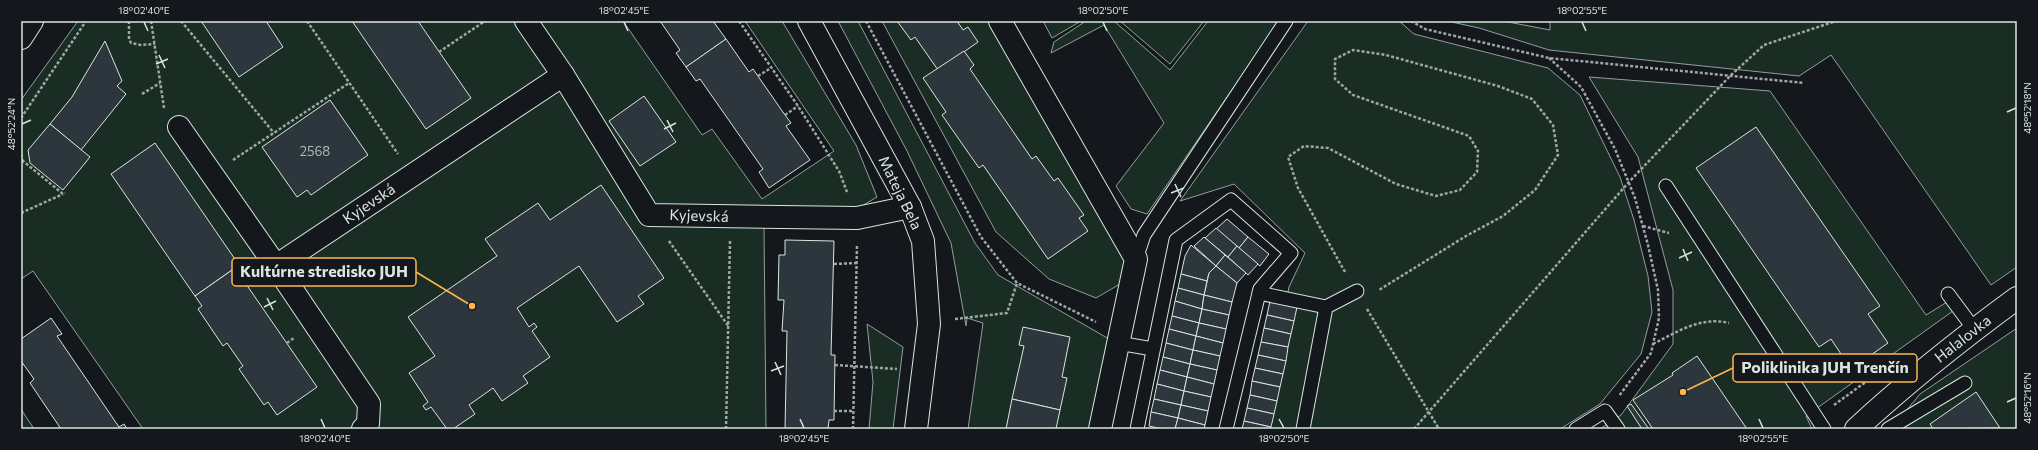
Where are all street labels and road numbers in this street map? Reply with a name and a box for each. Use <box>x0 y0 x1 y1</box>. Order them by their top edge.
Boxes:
street label: Mateja Bela <box>875 153 926 232</box>
street label: Kyjevská <box>339 179 398 227</box>
street label: Kyjevská <box>669 205 729 225</box>
street label: Halalovka <box>1930 311 1994 366</box>

